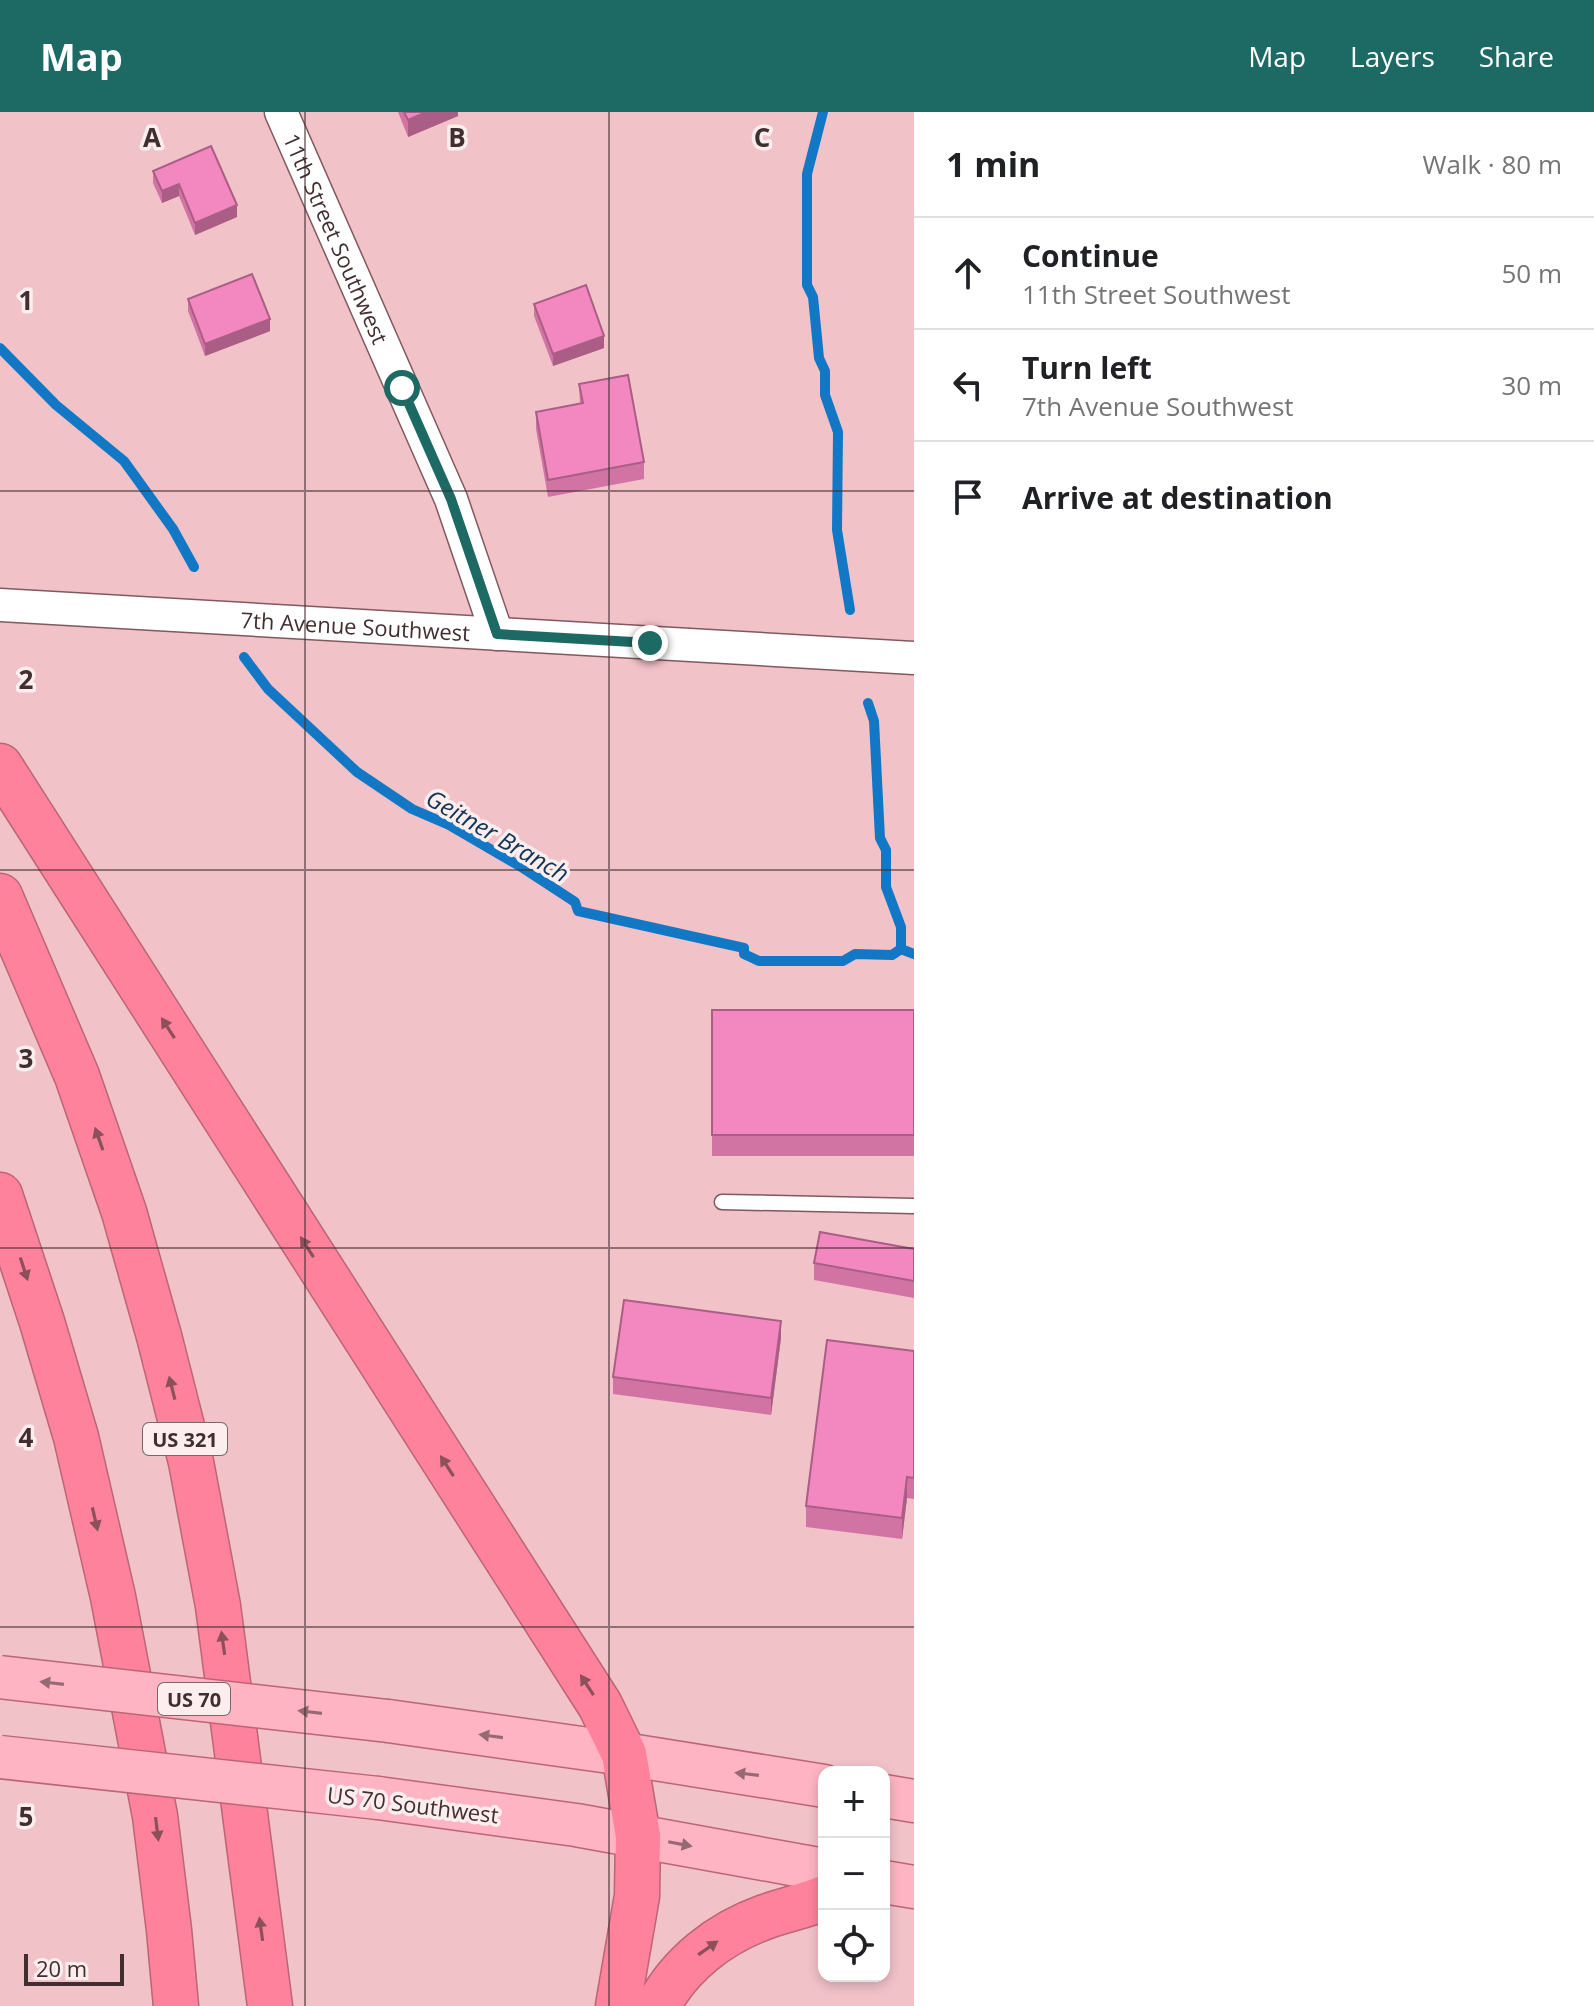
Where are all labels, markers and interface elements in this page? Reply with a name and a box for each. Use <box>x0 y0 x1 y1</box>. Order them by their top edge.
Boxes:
text: Map <box>40 30 123 82</box>
text: Map <box>1248 37 1306 75</box>
text: Layers <box>1350 37 1435 75</box>
text: Share <box>1479 37 1554 75</box>
text: A <box>143 119 161 155</box>
text: B <box>448 119 466 155</box>
text: C <box>754 119 770 155</box>
street label: 11th Street Southwest <box>277 128 396 349</box>
text: 1 min <box>946 141 1040 187</box>
text: Walk · 80 m <box>1422 146 1562 182</box>
text: Continue <box>1022 235 1159 276</box>
icon: ahead <box>946 251 990 295</box>
text: 50 m <box>1501 255 1562 291</box>
text: 11th Street Southwest <box>1022 276 1291 312</box>
text: 1 <box>19 282 33 318</box>
text: Turn left <box>1022 347 1152 388</box>
icon: left <box>946 363 990 407</box>
text: 30 m <box>1501 367 1562 403</box>
route start <box>384 370 420 406</box>
text: 7th Avenue Southwest <box>1022 388 1294 424</box>
icon: arrive <box>946 475 990 519</box>
text: Arrive at destination <box>1022 477 1333 518</box>
street label: 7th Avenue Southwest <box>240 604 471 647</box>
route end <box>632 625 668 661</box>
text: 2 <box>19 661 34 697</box>
water label: Geitner Branch <box>421 781 575 889</box>
one-way arrow <box>161 1017 175 1039</box>
text: 3 <box>19 1040 33 1076</box>
one-way arrow <box>92 1127 104 1151</box>
one-way arrow <box>301 1236 315 1258</box>
one-way arrow <box>19 1257 31 1281</box>
one-way arrow <box>166 1376 178 1401</box>
text: 4 <box>19 1419 34 1455</box>
road number: US 321 <box>143 1423 227 1455</box>
one-way arrow <box>440 1456 455 1477</box>
one-way arrow <box>89 1506 102 1531</box>
one-way arrow <box>216 1630 229 1655</box>
one-way arrow <box>580 1675 595 1696</box>
one-way arrow <box>39 1676 64 1689</box>
road number: US 70 <box>158 1683 230 1715</box>
one-way arrow <box>298 1706 323 1719</box>
one-way arrow <box>478 1729 503 1742</box>
map controls <box>818 1766 890 1982</box>
button: + <box>818 1766 890 1838</box>
one-way arrow <box>734 1767 759 1780</box>
street label: US 70 Southwest <box>326 1779 501 1829</box>
text: 5 <box>19 1798 33 1834</box>
one-way arrow <box>151 1816 164 1841</box>
one-way arrow <box>668 1838 693 1850</box>
button: − <box>818 1838 890 1910</box>
button: locate <box>818 1910 890 1982</box>
one-way arrow <box>254 1916 267 1941</box>
one-way arrow <box>698 1941 719 1956</box>
scale bar <box>24 1950 124 1986</box>
text: 20 m <box>36 1953 87 1983</box>

